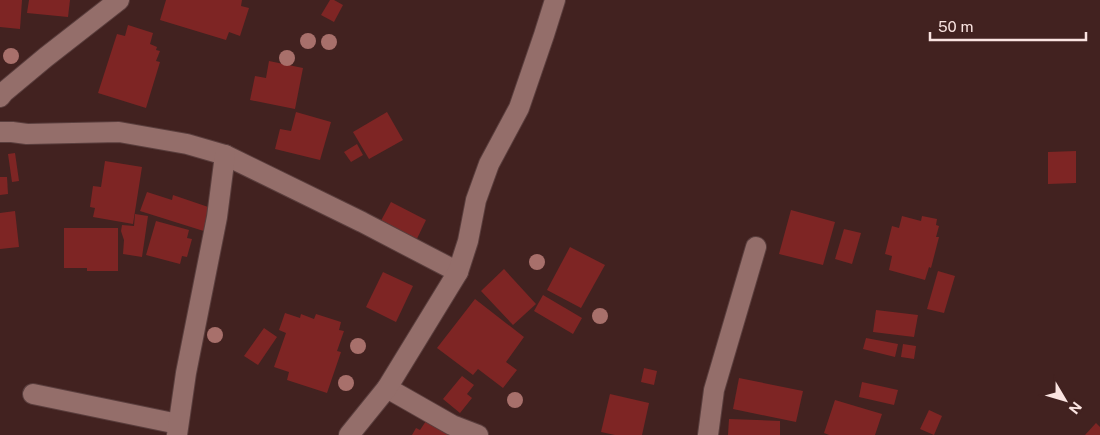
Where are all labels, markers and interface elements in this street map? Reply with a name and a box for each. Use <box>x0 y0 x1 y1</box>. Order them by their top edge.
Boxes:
scale bar <box>930 10 1086 42</box>
text: 50 m <box>938 18 973 35</box>
north arrow <box>1040 375 1090 425</box>
text: N <box>1066 399 1085 417</box>

